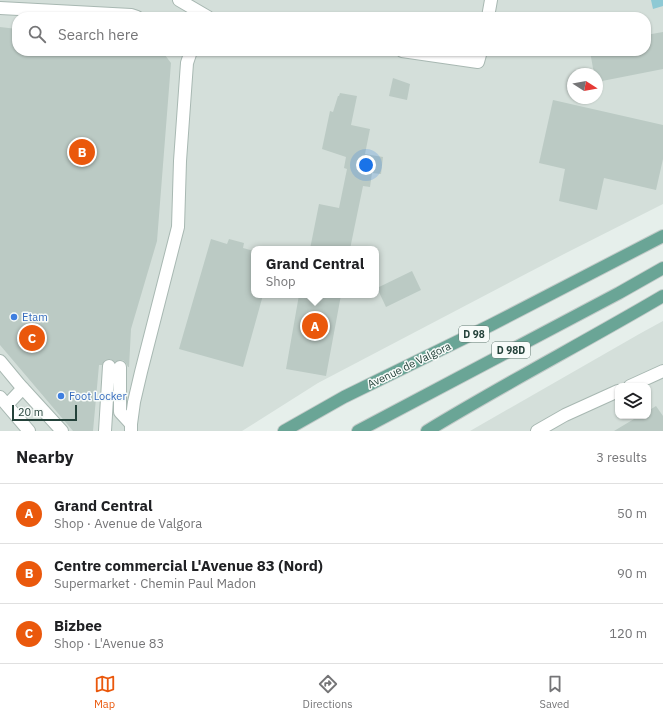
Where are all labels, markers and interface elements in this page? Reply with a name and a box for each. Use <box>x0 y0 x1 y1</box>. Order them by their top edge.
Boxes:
search box <box>12 12 651 56</box>
icon: search <box>26 23 48 45</box>
text: Search here <box>58 25 138 44</box>
north arrow <box>567 68 603 104</box>
pin: B <box>69 137 95 167</box>
your location <box>356 155 376 175</box>
popup <box>251 246 379 298</box>
text: Grand Central <box>266 254 364 273</box>
text: Shop <box>266 273 295 290</box>
place label: Etam <box>22 310 48 324</box>
pin: A <box>302 311 328 341</box>
marker: Etam <box>9 312 19 322</box>
pin: C <box>19 323 45 353</box>
road number: D 98 <box>459 326 489 342</box>
street label: Avenue de Valgora <box>365 339 453 391</box>
road number: D 98D <box>492 342 530 358</box>
map controls <box>615 383 651 419</box>
button: layers <box>615 383 651 419</box>
place label: Foot Locker <box>69 389 126 403</box>
marker: Foot Locker <box>56 391 66 401</box>
scale bar <box>12 403 77 422</box>
text: 20 m <box>18 405 43 419</box>
text: Nearby <box>16 446 74 468</box>
text: 3 results <box>596 449 647 466</box>
text: Grand Central <box>54 496 153 515</box>
text: A <box>25 505 33 522</box>
text: 50 m <box>617 505 647 522</box>
text: Shop · Avenue de Valgora <box>54 515 202 532</box>
text: Centre commercial L'Avenue 83 (Nord) <box>54 556 323 575</box>
text: B <box>25 565 33 582</box>
text: 90 m <box>617 565 647 582</box>
text: Supermarket · Chemin Paul Madon <box>54 575 256 592</box>
text: Bizbee <box>54 616 102 635</box>
text: C <box>25 625 33 642</box>
text: 120 m <box>609 625 647 642</box>
text: Shop · L'Avenue 83 <box>54 635 164 652</box>
tab: Map <box>94 673 116 711</box>
tab: Directions <box>303 673 353 711</box>
tab: Saved <box>540 673 569 711</box>

